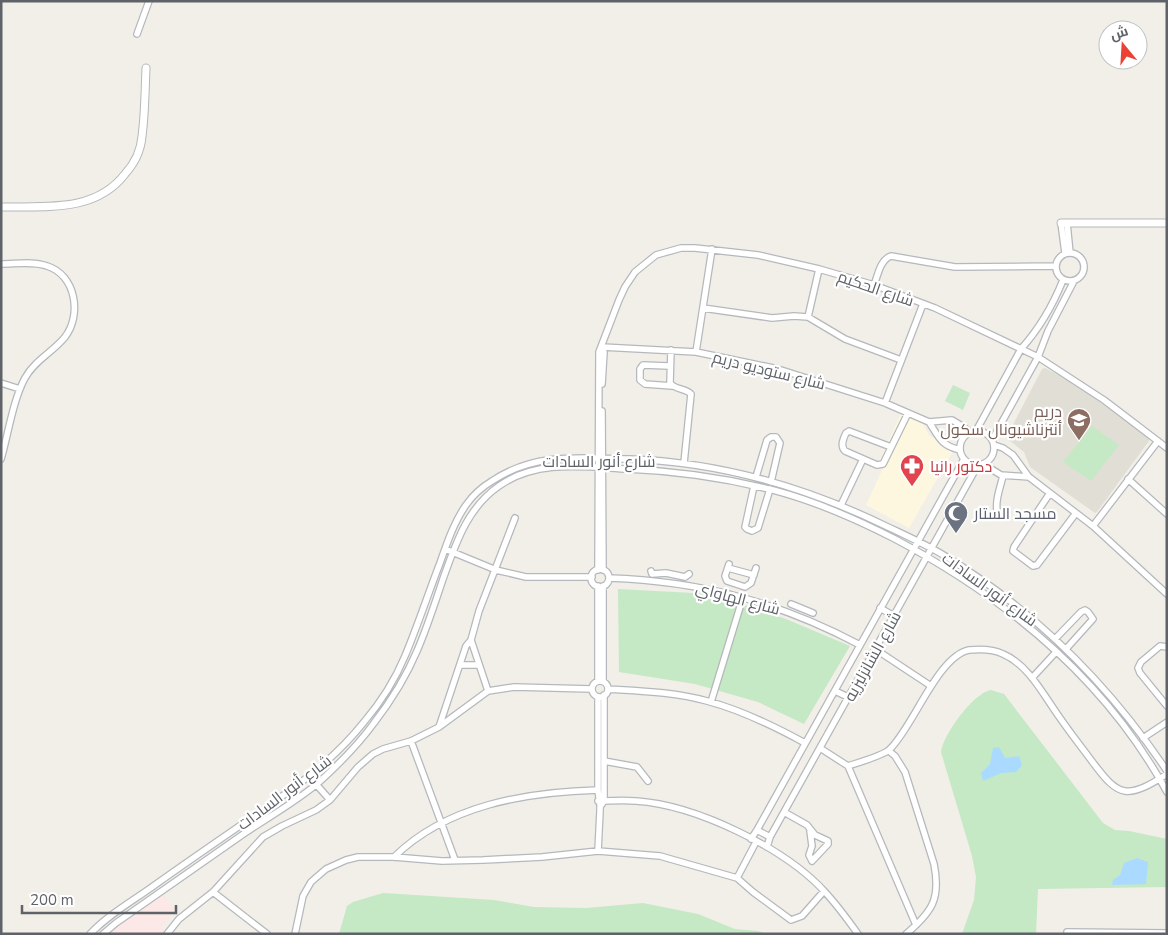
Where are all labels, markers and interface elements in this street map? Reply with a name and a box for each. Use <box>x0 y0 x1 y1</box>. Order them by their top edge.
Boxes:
north arrow <box>1098 20 1148 70</box>
text: ش <box>1108 21 1131 45</box>
street label: شارع الحكيم <box>835 266 917 312</box>
street label: شارع ستوديو دريم <box>710 346 828 396</box>
place label: دريم أنترناشيونال سكول <box>940 401 1062 441</box>
school or university icon: دريم أنترناشيونال سكول <box>1066 407 1092 441</box>
street label: شارع أنور السادات <box>542 451 656 473</box>
pharmacy icon: دكتور رانيا <box>899 453 925 487</box>
place label: دكتور رانيا <box>930 456 992 478</box>
mosque icon: مسجد الستار <box>943 500 969 534</box>
place label: مسجد الستار <box>973 503 1056 525</box>
street label: شارع أنور السادات <box>937 548 1042 632</box>
street label: شارع الهاواي <box>693 577 782 623</box>
street label: شارع الشانزليزيه <box>839 607 907 706</box>
street label: شارع أنور السادات <box>233 750 336 836</box>
scale bar <box>22 882 176 914</box>
text: 200 m <box>30 890 74 910</box>

